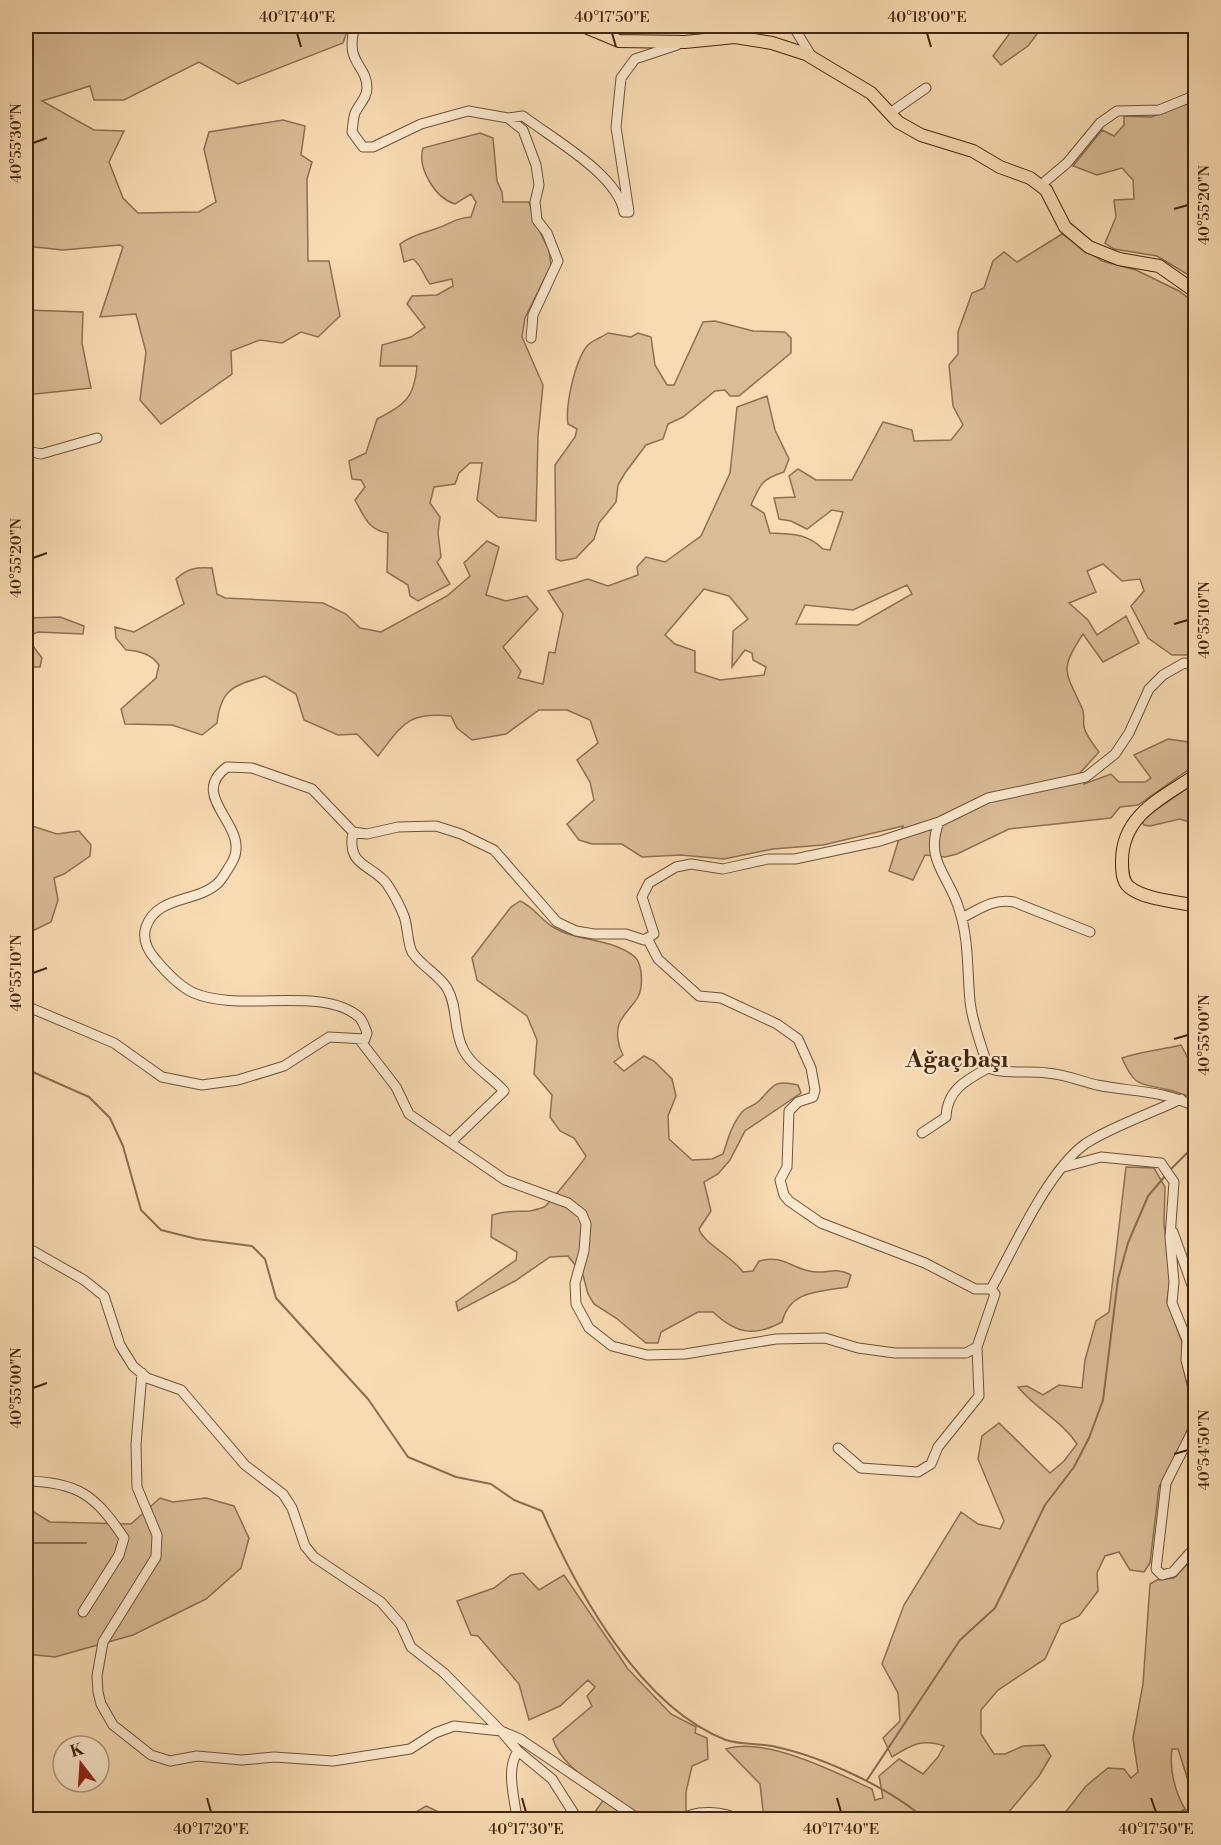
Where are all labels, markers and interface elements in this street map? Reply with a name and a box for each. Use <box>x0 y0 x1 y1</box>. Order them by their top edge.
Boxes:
text: 40°17'40"E <box>259 8 335 27</box>
text: 40°17'50"E <box>574 8 650 27</box>
text: 40°18'00"E <box>887 8 967 27</box>
text: 40°55'30"N <box>7 103 26 183</box>
text: 40°55'20"N <box>1195 165 1214 245</box>
text: 40°55'20"N <box>7 518 26 598</box>
text: 40°55'10"N <box>1195 581 1214 659</box>
text: 40°55'10"N <box>7 934 26 1012</box>
text: 40°55'00"N <box>1195 994 1214 1076</box>
district label: Ağaçbaşı <box>904 1045 1009 1075</box>
text: 40°55'00"N <box>7 1347 26 1429</box>
text: 40°54'50"N <box>1195 1410 1214 1490</box>
north arrow <box>51 1734 111 1794</box>
text: K <box>68 1739 87 1762</box>
text: 40°17'20"E <box>173 1820 249 1839</box>
text: 40°17'30"E <box>488 1820 564 1839</box>
text: 40°17'40"E <box>803 1820 879 1839</box>
text: 40°17'50"E <box>1118 1820 1194 1839</box>

